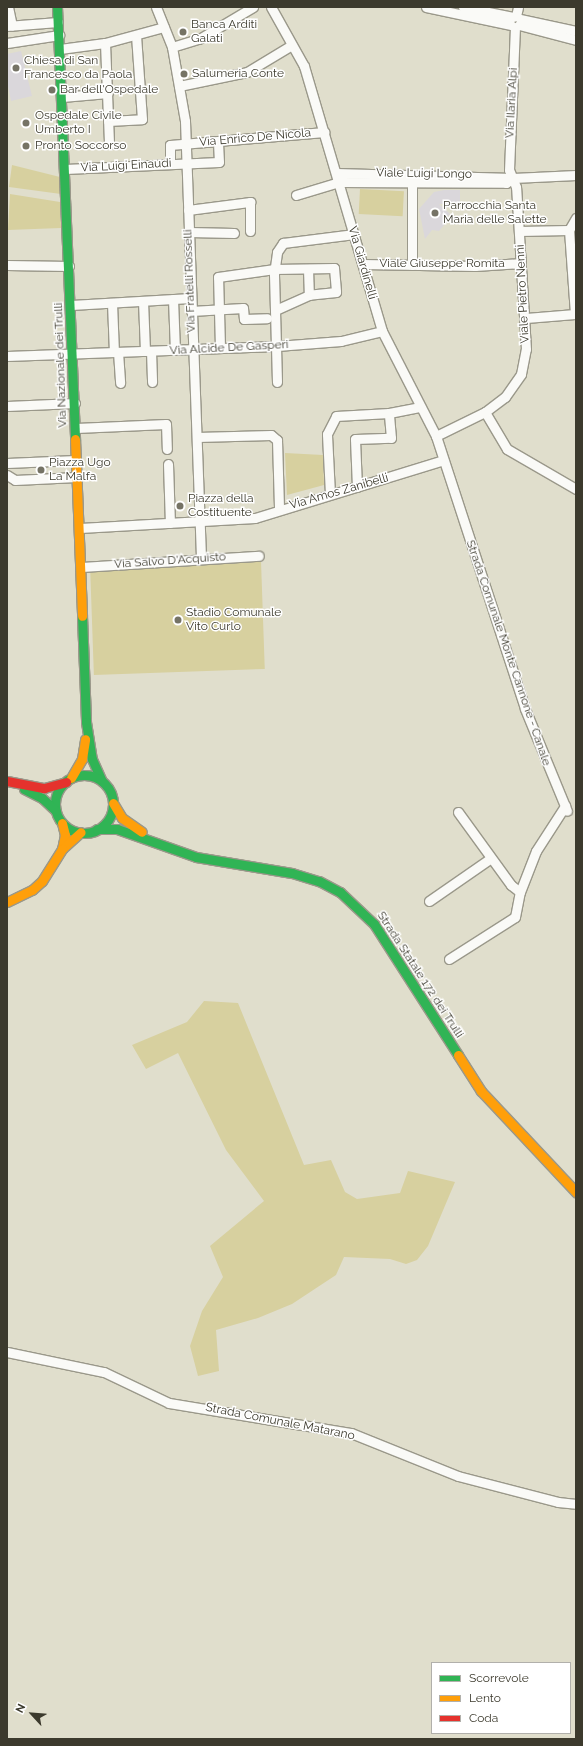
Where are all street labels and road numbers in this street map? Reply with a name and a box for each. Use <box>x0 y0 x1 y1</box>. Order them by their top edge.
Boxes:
street label: Via Ilaria Alpi <box>503 67 521 139</box>
street label: Via Enrico De Nicola <box>198 126 312 150</box>
street label: Via Luigi Einaudi <box>80 156 172 176</box>
street label: Viale Luigi Longo <box>376 166 472 182</box>
street label: Via Giardinelli <box>345 225 379 301</box>
street label: Via Fratelli Rosselli <box>181 229 199 333</box>
street label: Viale Pietro Nenni <box>513 244 533 344</box>
street label: Viale Giuseppe Romita <box>379 257 505 271</box>
street label: Via Nazionale dei Trulli <box>52 302 70 428</box>
street label: Via Alcide De Gasperi <box>169 338 289 358</box>
street label: Via Amos Zanibelli <box>288 471 390 513</box>
street label: Strada Comunale Monte Cannone - Canale <box>463 538 553 768</box>
street label: Via Salvo D'Acquisto <box>114 550 226 572</box>
street label: Strada Statale 172 dei Trulli <box>374 909 466 1041</box>
street label: Strada Comunale Matarano <box>204 1400 356 1444</box>

